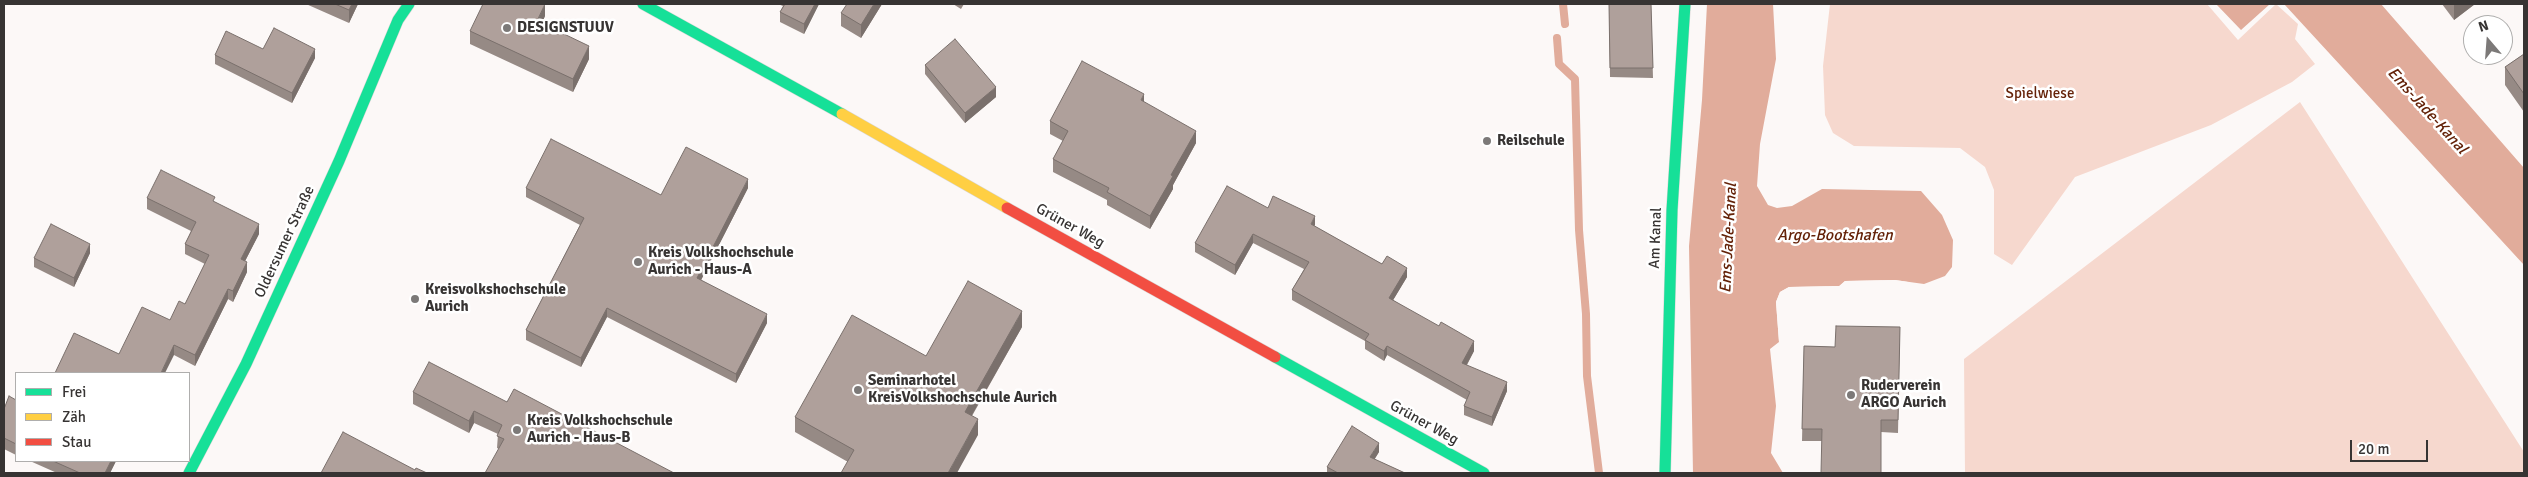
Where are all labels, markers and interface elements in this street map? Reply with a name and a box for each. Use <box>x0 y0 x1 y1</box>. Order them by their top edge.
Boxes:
north arrow <box>2463 15 2513 65</box>
text: N <box>2476 17 2491 36</box>
place label: DESIGNSTUUV <box>517 19 614 37</box>
marker: DESIGNSTUUV <box>501 22 513 34</box>
water label: Ems-Jade-Kanal <box>2383 64 2471 158</box>
park label: Spielwiese <box>2006 85 2074 103</box>
place label: Reilschule <box>1497 132 1565 150</box>
marker: Reilschule <box>1481 135 1493 147</box>
water label: Ems-Jade-Kanal <box>1717 182 1741 294</box>
street label: Oldersumer Straße <box>251 183 319 301</box>
street label: Grüner Weg <box>1033 200 1107 252</box>
street label: Am Kanal <box>1646 207 1666 269</box>
water label: Argo-Bootshafen <box>1777 226 1893 246</box>
place label: Kreis Volkshochschule Aurich - Haus-A <box>648 244 794 279</box>
marker: Kreis Volkshochschule Aurich - Haus-A <box>632 256 644 268</box>
place label: Kreisvolkshochschule Aurich <box>425 281 566 316</box>
marker: Kreisvolkshochschule Aurich <box>409 293 421 305</box>
legend <box>15 372 190 462</box>
place label: Seminarhotel KreisVolkshochschule Aurich <box>868 372 1057 407</box>
place label: Ruderverein ARGO Aurich <box>1861 377 1946 412</box>
text: Frei <box>62 383 86 401</box>
marker: Seminarhotel KreisVolkshochschule Aurich <box>852 384 864 396</box>
marker: Ruderverein ARGO Aurich <box>1845 389 1857 401</box>
street label: Grüner Weg <box>1387 397 1461 449</box>
text: Zäh <box>62 408 86 426</box>
place label: Kreis Volkshochschule Aurich - Haus-B <box>527 412 673 447</box>
marker: Kreis Volkshochschule Aurich - Haus-B <box>511 424 523 436</box>
scale bar <box>2353 430 2430 462</box>
text: Stau <box>62 433 91 451</box>
text: 20 m <box>2358 440 2389 458</box>

